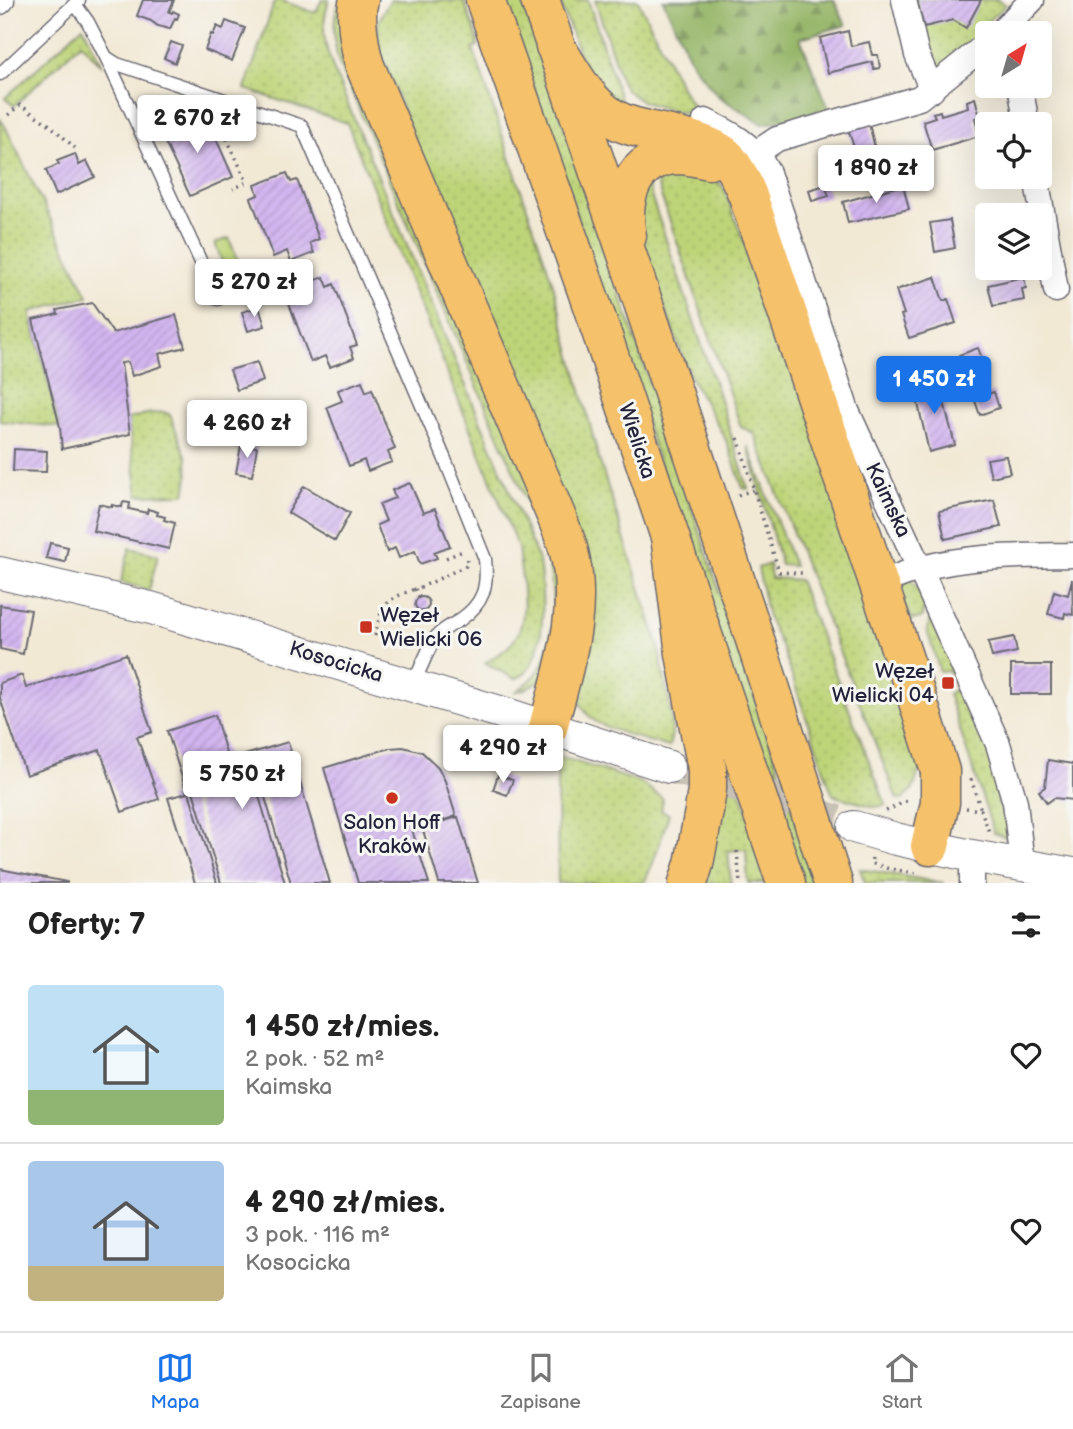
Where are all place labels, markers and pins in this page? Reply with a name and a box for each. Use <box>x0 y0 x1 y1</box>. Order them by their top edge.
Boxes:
pin: 2 670 zł <box>125 96 269 155</box>
pin: 1 890 zł <box>804 146 948 205</box>
pin: 5 270 zł <box>182 260 326 319</box>
pin: 1 450 zł <box>862 356 1006 416</box>
pin: 4 260 zł <box>175 400 319 460</box>
place label: Węzeł Wielicki 06 <box>380 603 483 652</box>
marker: Węzeł Wielicki 06 <box>358 619 374 635</box>
place label: Węzeł Wielicki 04 <box>832 659 935 708</box>
marker: Węzeł Wielicki 04 <box>940 675 956 691</box>
pin: 4 290 zł <box>431 726 575 785</box>
pin: 5 750 zł <box>170 752 314 811</box>
marker: Salon Hoff Kraków <box>384 790 400 806</box>
place label: Salon Hoff Kraków <box>343 810 441 859</box>

